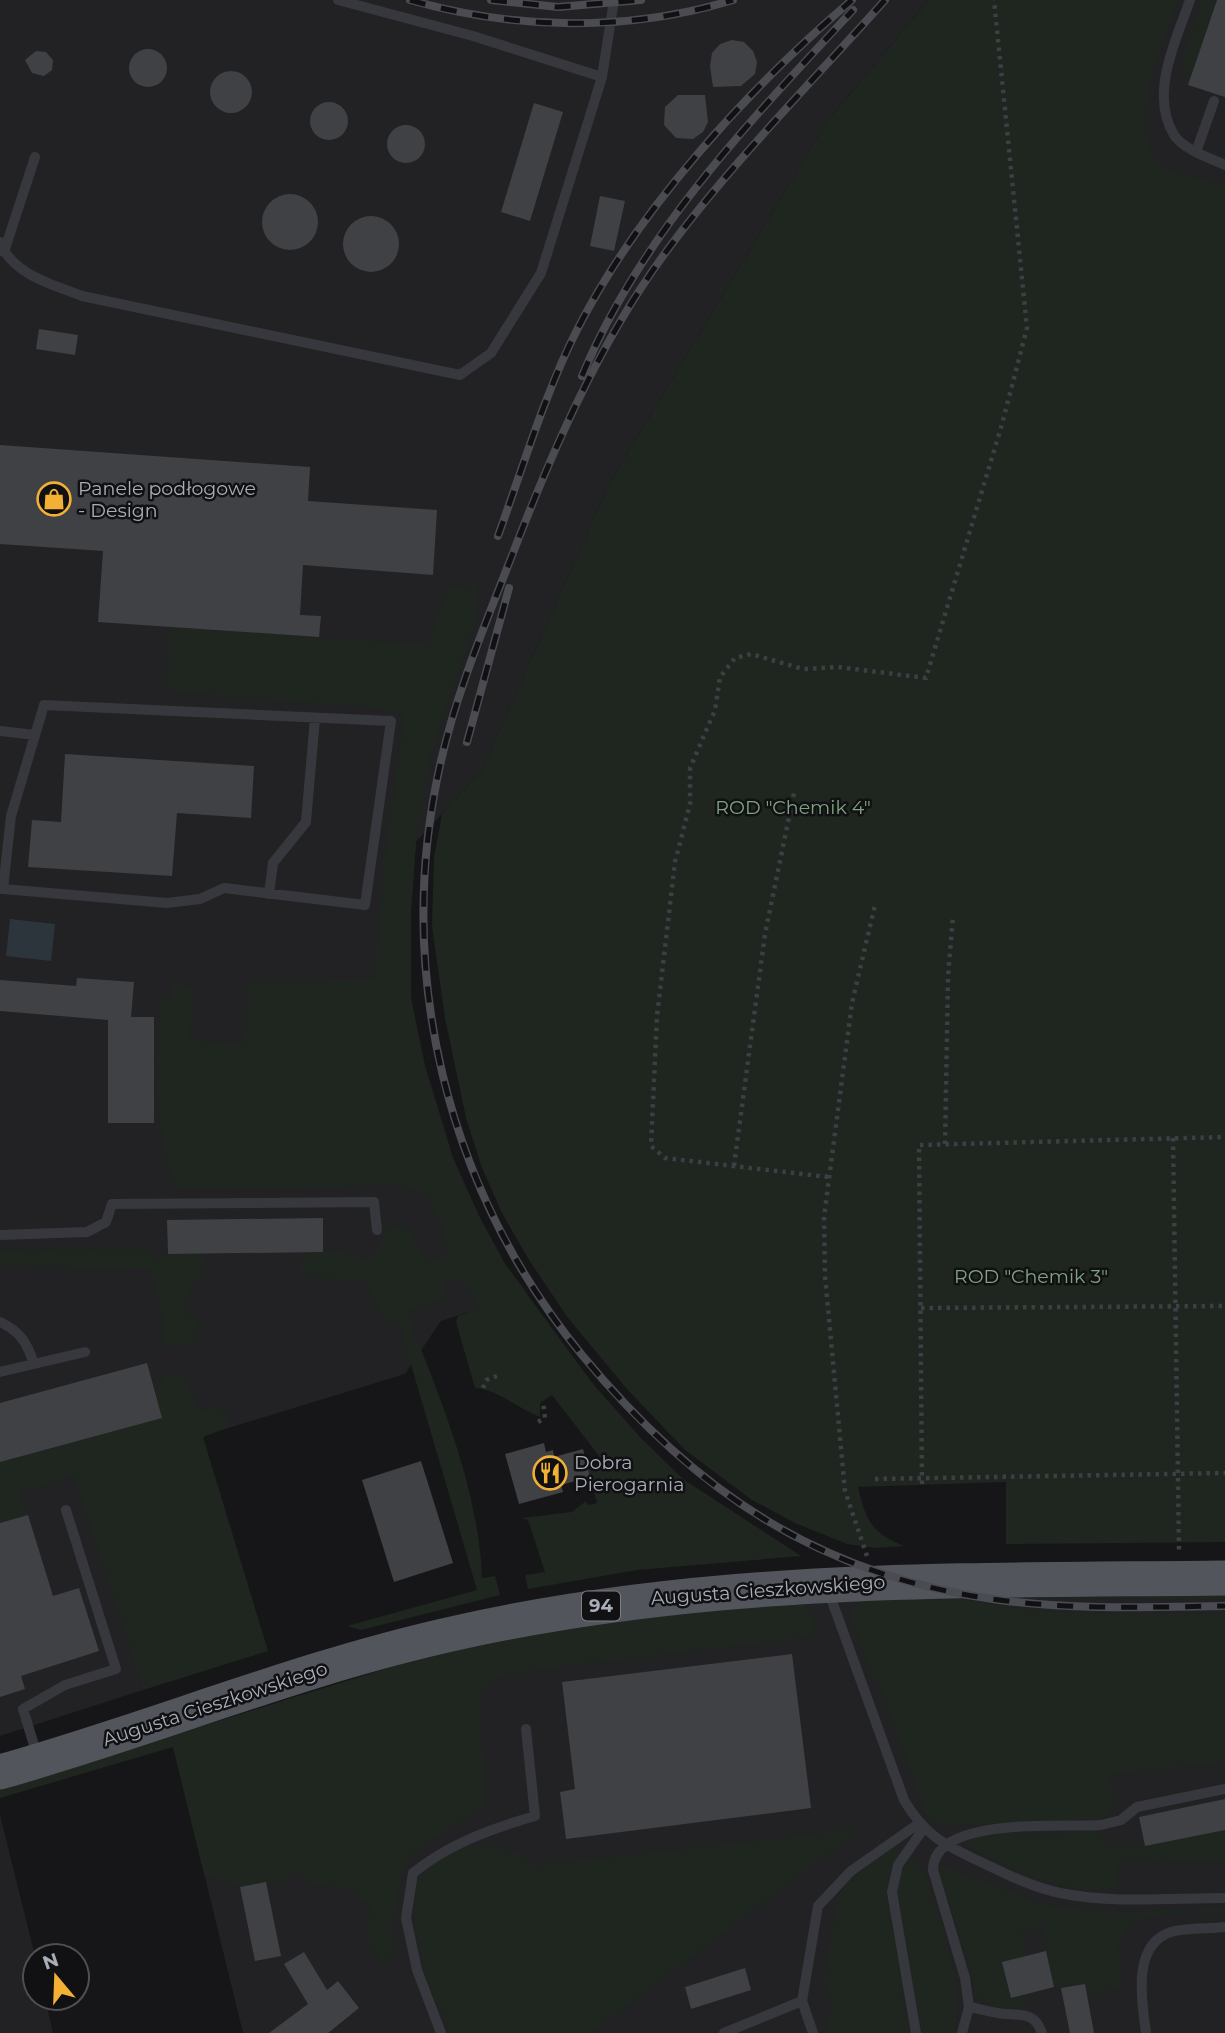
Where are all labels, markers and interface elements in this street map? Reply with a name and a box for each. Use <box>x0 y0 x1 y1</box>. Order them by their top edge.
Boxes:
place label: Panele podłogowe - Design <box>78 477 256 522</box>
shop icon: Panele podłogowe - Design <box>35 480 73 518</box>
park label: ROD "Chemik 4" <box>715 796 871 819</box>
park label: ROD "Chemik 3" <box>954 1265 1108 1288</box>
place label: Dobra Pierogarnia <box>574 1451 684 1496</box>
restaurant icon: Dobra Pierogarnia <box>531 1454 569 1492</box>
street label: Augusta Cieszkowskiego <box>650 1570 886 1610</box>
road number: 94 <box>582 1591 620 1620</box>
street label: Augusta Cieszkowskiego <box>100 1657 330 1751</box>
north arrow <box>21 1942 91 2012</box>
text: N <box>40 1948 62 1975</box>

